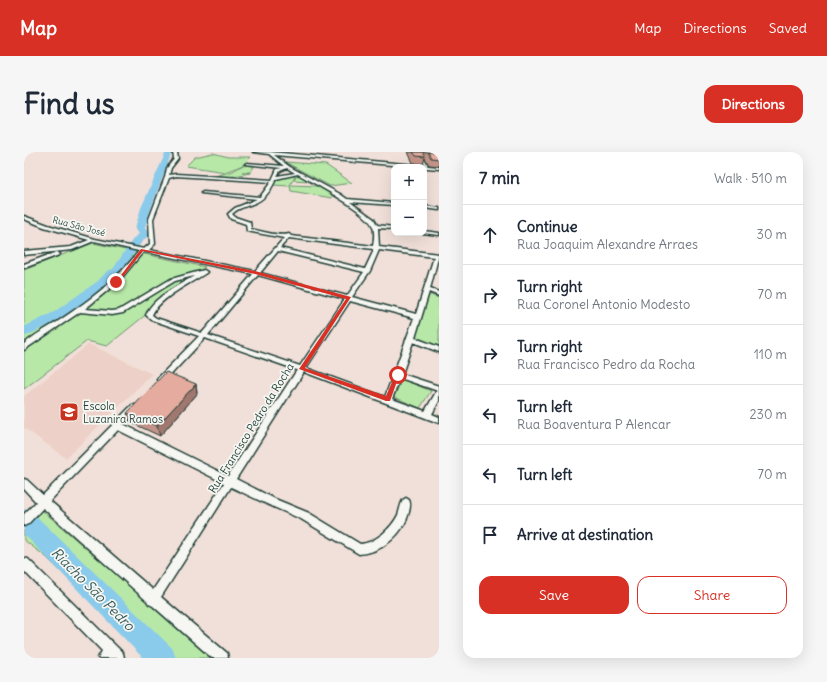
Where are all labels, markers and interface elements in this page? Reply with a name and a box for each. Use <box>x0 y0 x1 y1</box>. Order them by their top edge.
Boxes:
text: Map <box>20 16 57 40</box>
text: Map <box>634 19 661 37</box>
text: Directions <box>683 19 747 37</box>
text: Saved <box>769 19 807 37</box>
button: Directions <box>704 85 803 123</box>
text: Find us <box>24 86 115 122</box>
map controls <box>391 164 427 236</box>
button: + <box>391 164 427 200</box>
text: 7 min <box>479 167 520 189</box>
text: Walk · 510 m <box>714 170 787 187</box>
button: − <box>391 200 427 236</box>
street label: Rua São José <box>51 214 107 238</box>
text: Continue <box>517 217 578 236</box>
icon: ahead <box>479 224 501 246</box>
text: 30 m <box>757 226 787 243</box>
text: Rua Joaquim Alexandre Arraes <box>517 236 698 253</box>
route end <box>107 273 125 291</box>
text: Turn right <box>517 277 582 296</box>
icon: right <box>479 284 501 306</box>
text: 70 m <box>758 286 787 303</box>
text: Rua Coronel Antonio Modesto <box>517 296 690 313</box>
text: Turn right <box>517 337 582 356</box>
icon: right <box>479 344 501 366</box>
text: 110 m <box>754 346 787 363</box>
text: Rua Francisco Pedro da Rocha <box>517 356 695 373</box>
street label: Rua Francisco Pedro da Rocha <box>205 360 297 496</box>
route start <box>389 366 407 384</box>
text: Turn left <box>517 397 572 416</box>
place label: Escola Luzanira Ramos <box>83 399 163 426</box>
school or university icon: Escola Luzanira Ramos <box>58 401 80 423</box>
icon: left <box>479 404 501 426</box>
text: 230 m <box>749 406 787 423</box>
text: Rua Boaventura P Alencar <box>517 416 671 433</box>
icon: left <box>479 464 501 486</box>
text: Turn left <box>517 465 572 484</box>
text: 70 m <box>758 466 787 483</box>
icon: arrive <box>479 524 501 546</box>
text: Arrive at destination <box>517 525 653 544</box>
water label: Riacho São Pedro <box>48 544 139 635</box>
button: Save <box>479 576 629 614</box>
button: Share <box>637 576 787 614</box>

